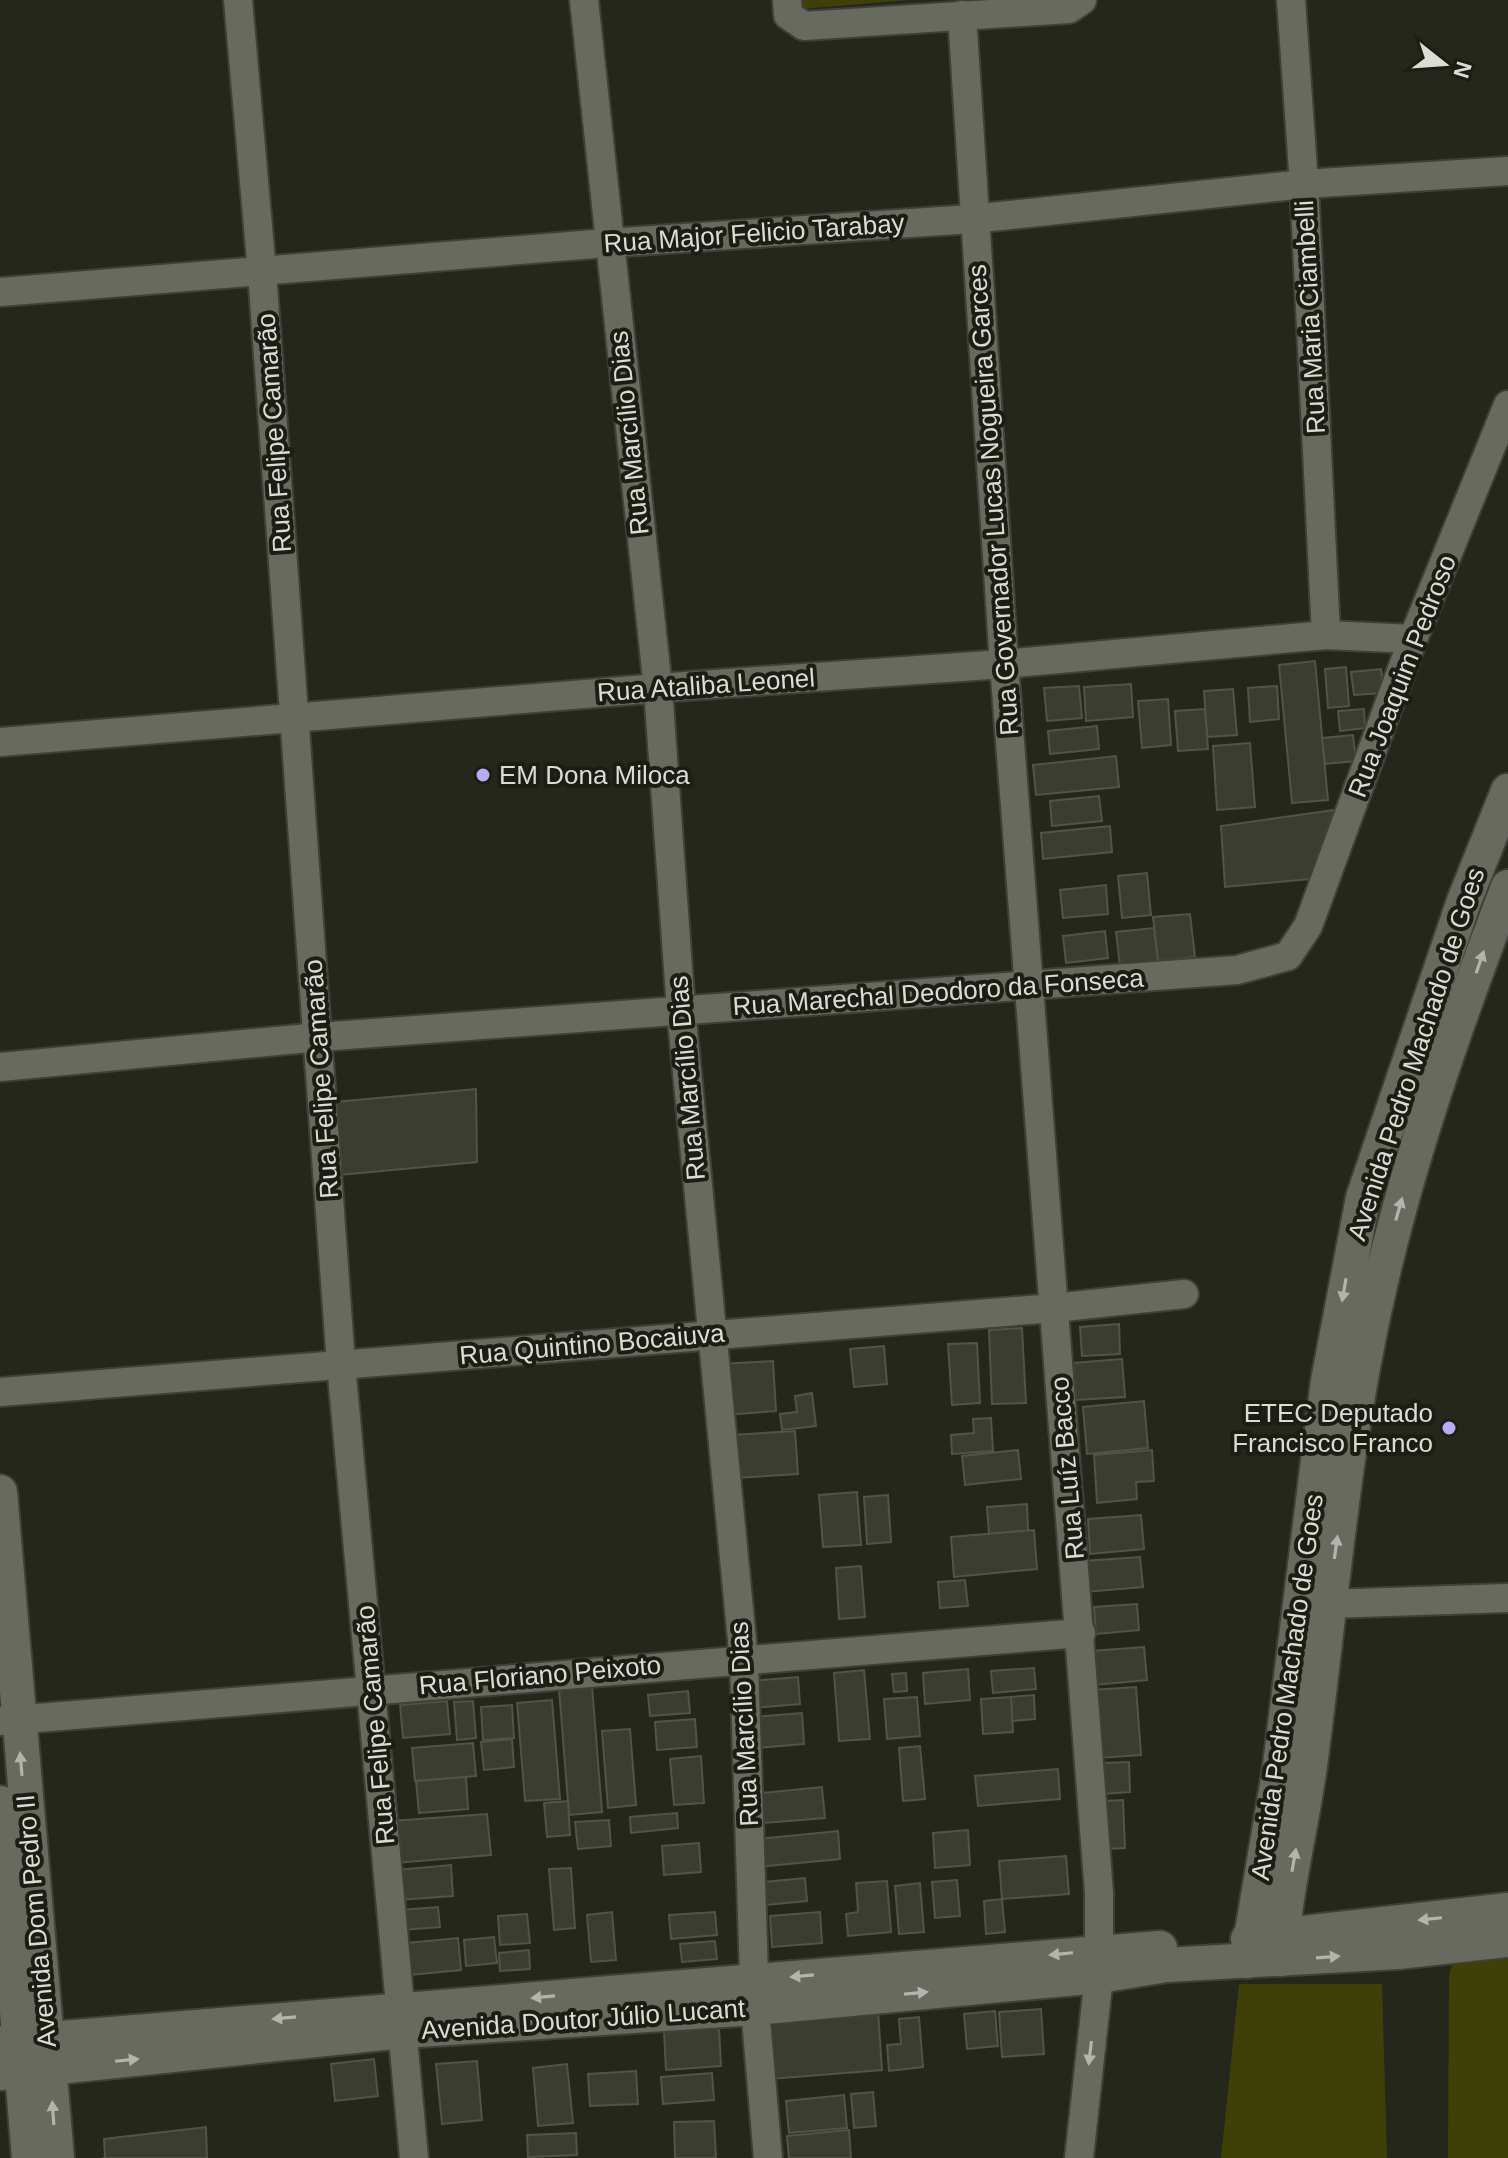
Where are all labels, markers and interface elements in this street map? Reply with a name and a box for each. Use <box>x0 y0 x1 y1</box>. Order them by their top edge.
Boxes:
north arrow <box>1404 24 1484 104</box>
text: N <box>1448 58 1477 81</box>
street label: Rua Maria Ciambelli <box>1289 199 1331 435</box>
street label: Rua Major Felicio Tarabay <box>603 208 905 258</box>
street label: Rua Governador Lucas Nogueira Garces <box>962 263 1024 737</box>
street label: Rua Felipe Camarão <box>251 312 297 554</box>
street label: Rua Marcílio Dias <box>603 329 655 537</box>
street label: Rua Joaquim Pedroso <box>1342 551 1462 801</box>
street label: Rua Ataliba Leonel <box>596 662 816 708</box>
place label: EM Dona Miloca <box>499 760 690 790</box>
marker: EM Dona Miloca <box>474 766 492 784</box>
street label: Avenida Pedro Machado de Goes <box>1342 864 1490 1244</box>
one-way arrow <box>1475 950 1487 974</box>
street label: Rua Felipe Camarão <box>298 958 344 1200</box>
street label: Rua Marechal Deodoro da Fonseca <box>732 963 1145 1021</box>
street label: Rua Marcílio Dias <box>663 974 711 1182</box>
one-way arrow <box>1393 1196 1406 1220</box>
one-way arrow <box>1337 1278 1349 1303</box>
street label: Rua Quintino Bocaiuva <box>458 1317 726 1371</box>
street label: Rua Luíz Bacco <box>1044 1375 1090 1561</box>
place label: ETEC Deputado Francisco Franco <box>1232 1398 1433 1458</box>
marker: ETEC Deputado Francisco Franco <box>1440 1419 1458 1437</box>
street label: Avenida Pedro Machado de Goes <box>1245 1492 1329 1882</box>
one-way arrow <box>1330 1534 1343 1559</box>
street label: Rua Felipe Camarão <box>350 1604 400 1846</box>
street label: Rua Marcílio Dias <box>724 1621 764 1827</box>
street label: Rua Floriano Peixoto <box>418 1649 662 1701</box>
one-way arrow <box>15 1751 28 1776</box>
street label: Avenida Dom Pedro II <box>10 1793 62 2049</box>
one-way arrow <box>1288 1847 1300 1872</box>
one-way arrow <box>1418 1912 1443 1925</box>
one-way arrow <box>1048 1948 1073 1961</box>
one-way arrow <box>1316 1950 1341 1963</box>
one-way arrow <box>789 1970 814 1983</box>
one-way arrow <box>904 1986 929 1999</box>
one-way arrow <box>530 1991 555 2004</box>
street label: Avenida Doutor Júlio Lucant <box>420 1993 747 2045</box>
one-way arrow <box>271 2012 296 2025</box>
one-way arrow <box>1083 2041 1096 2066</box>
one-way arrow <box>115 2054 140 2067</box>
one-way arrow <box>46 2100 59 2125</box>

